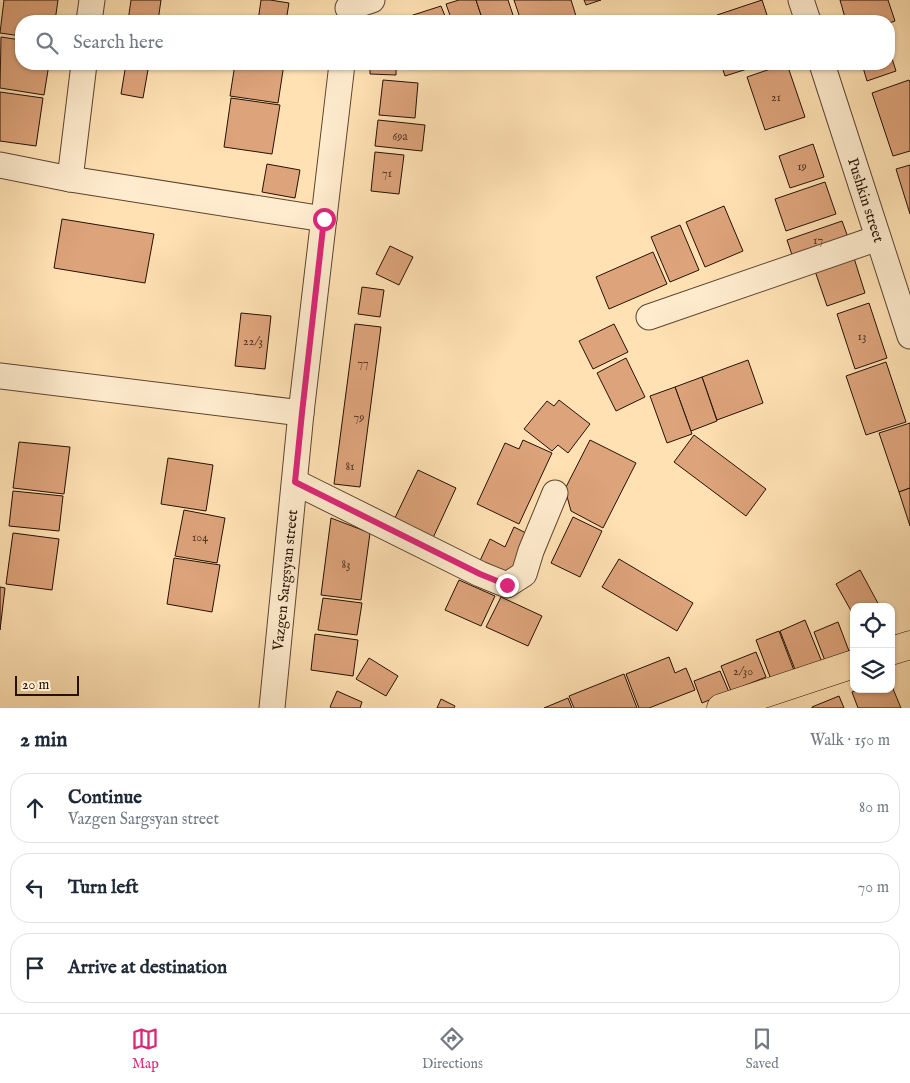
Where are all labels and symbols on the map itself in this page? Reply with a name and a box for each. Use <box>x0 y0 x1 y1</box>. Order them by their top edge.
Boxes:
house number: 21 <box>771 90 781 105</box>
house number: 69a <box>392 129 409 144</box>
street label: Pushkin street <box>843 155 888 245</box>
house number: 19 <box>797 159 807 174</box>
house number: 71 <box>382 166 392 181</box>
route start <box>313 208 336 231</box>
house number: 17 <box>813 233 823 248</box>
house number: 13 <box>858 329 866 344</box>
house number: 22/3 <box>243 334 263 349</box>
house number: 77 <box>357 356 369 371</box>
house number: 79 <box>354 410 364 425</box>
house number: 81 <box>345 459 355 474</box>
street label: Vazgen Sargsyan street <box>269 509 302 652</box>
house number: 104 <box>192 530 208 545</box>
house number: 83 <box>341 557 351 572</box>
route end <box>496 574 519 597</box>
house number: 2/30 <box>733 664 753 679</box>
scale bar <box>15 673 79 696</box>

